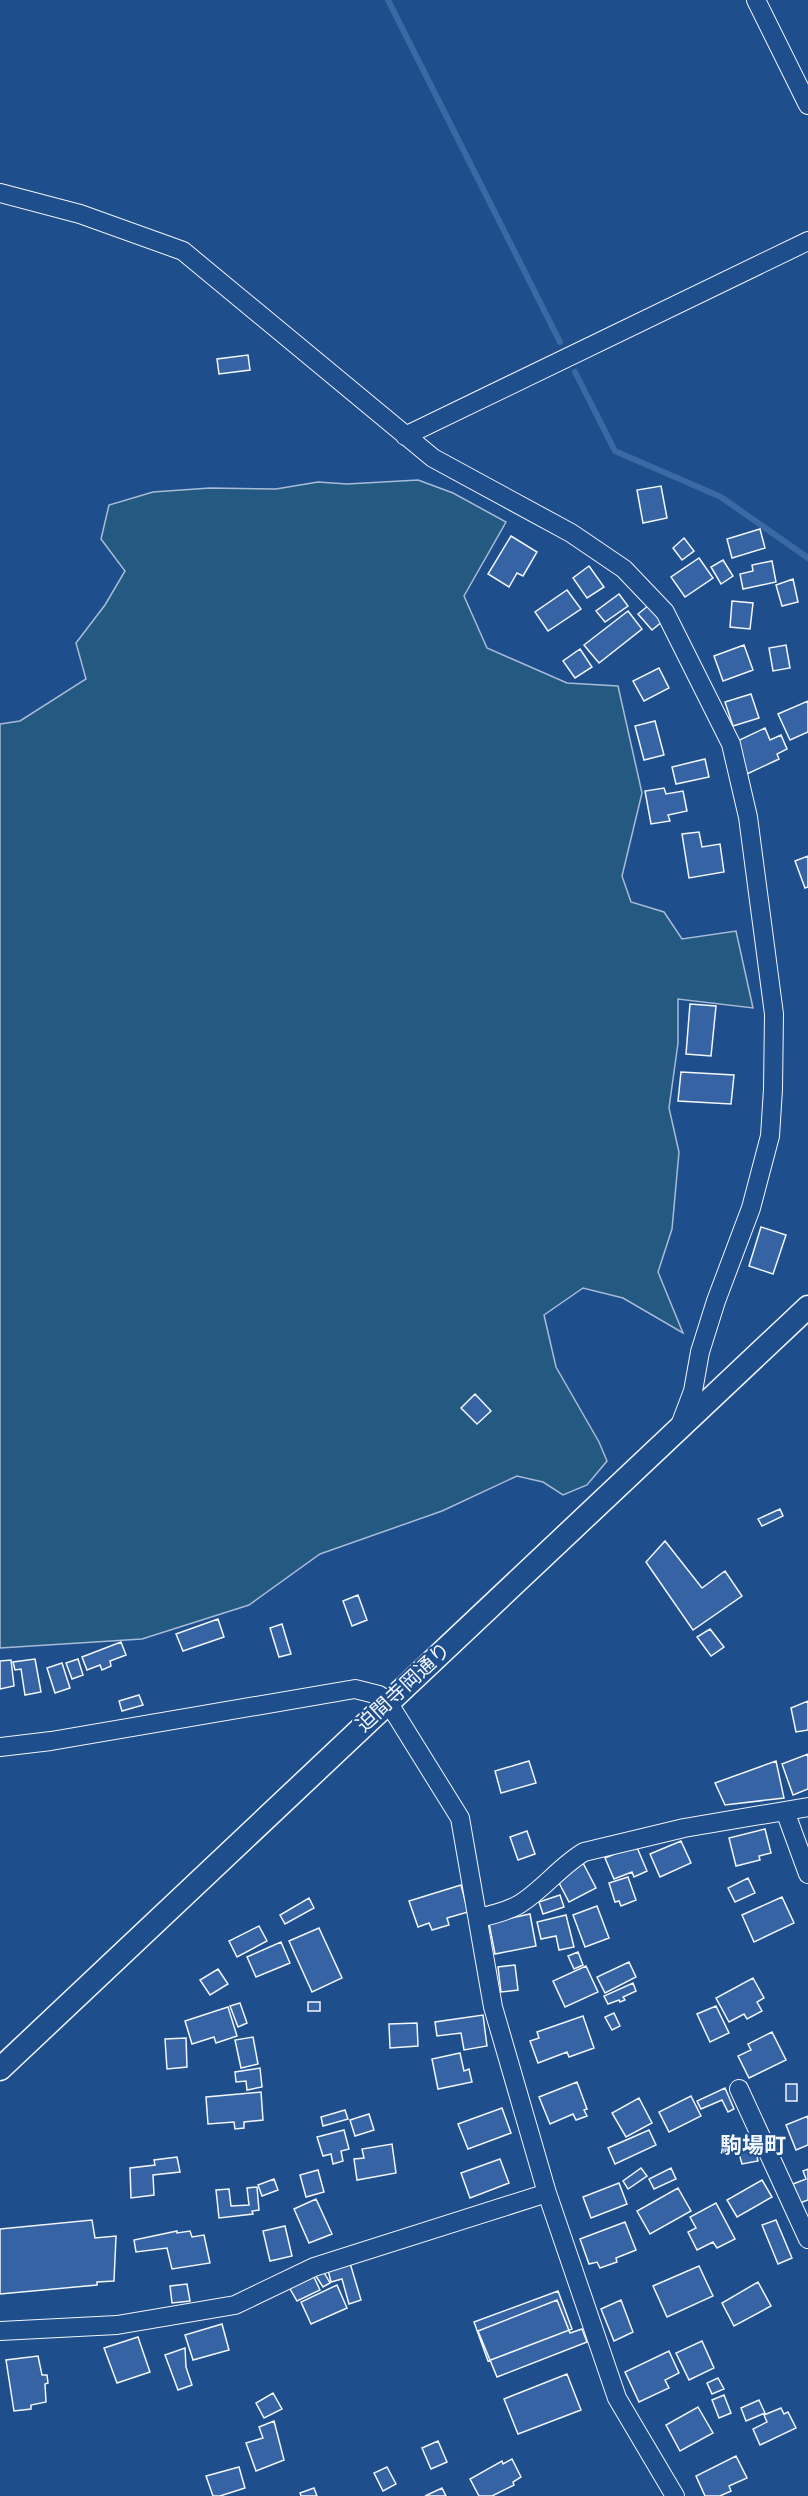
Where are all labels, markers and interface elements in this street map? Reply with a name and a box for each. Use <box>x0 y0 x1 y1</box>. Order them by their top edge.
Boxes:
street label: 迫間寺岡通り <box>349 1635 455 1737</box>
district label: 駒場町 <box>720 2129 786 2159</box>

